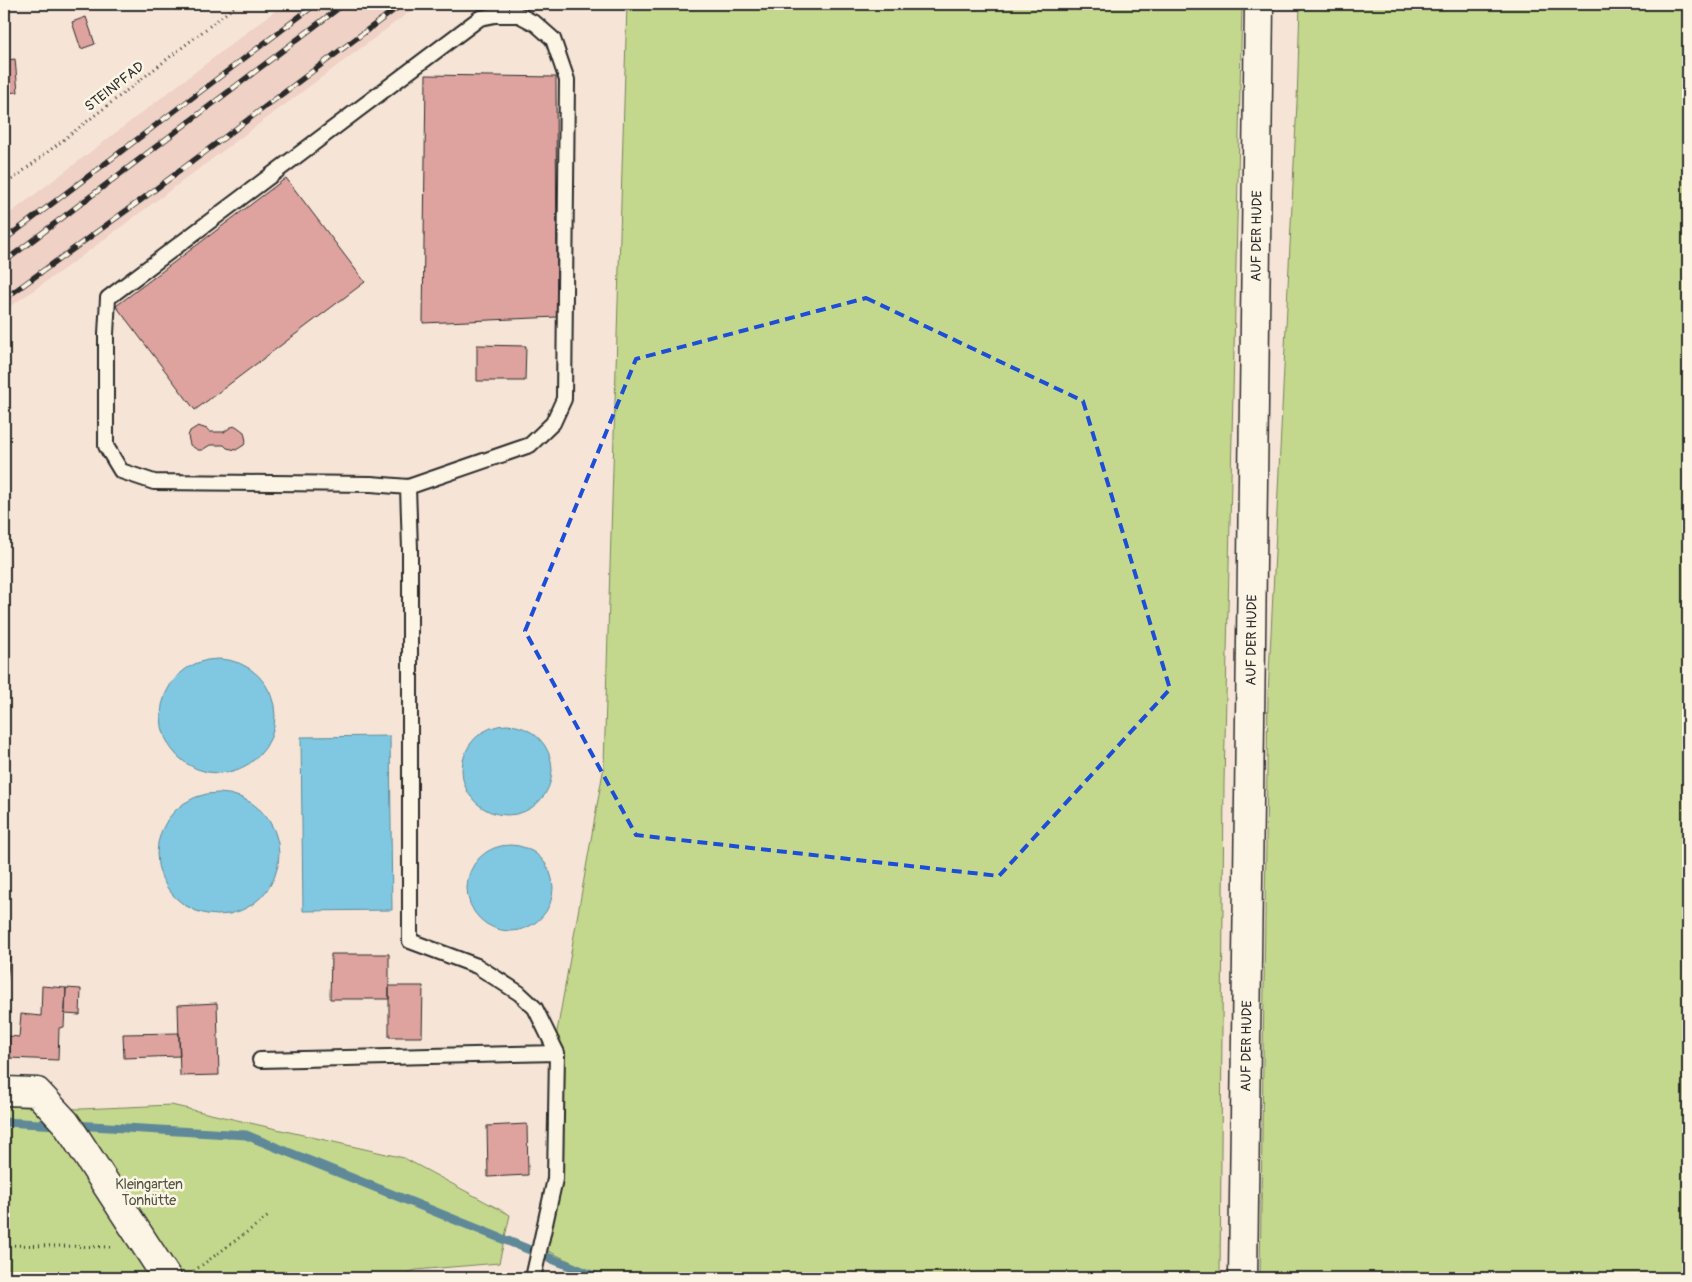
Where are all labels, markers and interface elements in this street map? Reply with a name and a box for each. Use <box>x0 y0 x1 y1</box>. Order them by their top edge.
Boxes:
street label: STEINPFAD <box>81 58 148 115</box>
street label: AUF DER HUDE <box>1248 190 1266 282</box>
street label: AUF DER HUDE <box>1242 594 1261 686</box>
street label: AUF DER HUDE <box>1237 1000 1255 1092</box>
park label: Kleingarten Tonhütte <box>115 1176 183 1209</box>

